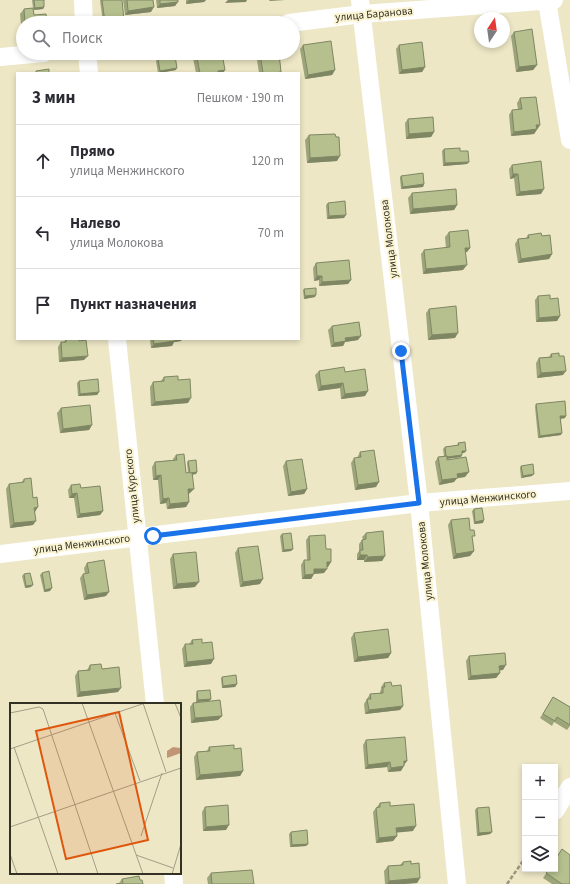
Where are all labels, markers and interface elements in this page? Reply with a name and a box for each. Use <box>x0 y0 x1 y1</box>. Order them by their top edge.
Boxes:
street label: улица Баранова <box>335 3 413 25</box>
north arrow <box>474 12 510 48</box>
search box <box>16 16 300 60</box>
icon: search <box>30 27 52 49</box>
text: Поиск <box>62 28 103 49</box>
text: 3 мин <box>32 86 75 110</box>
text: Пешком · 190 m <box>197 89 284 107</box>
text: Прямо <box>70 141 115 162</box>
icon: ahead <box>32 150 54 172</box>
text: 120 m <box>251 152 284 170</box>
text: улица Менжинского <box>70 162 185 180</box>
street label: улица Молокова <box>377 199 401 279</box>
text: Налево <box>70 213 121 234</box>
icon: left <box>32 222 54 244</box>
text: 70 m <box>258 224 284 242</box>
text: улица Молокова <box>70 234 164 252</box>
icon: arrive <box>32 294 54 316</box>
text: Пункт назначения <box>70 294 197 315</box>
route end <box>392 342 410 360</box>
street label: улица Курского <box>121 448 143 524</box>
street label: улица Менжинского <box>439 486 537 510</box>
street label: улица Молокова <box>413 521 437 601</box>
route start <box>144 527 162 545</box>
street label: улица Менжинского <box>33 531 131 557</box>
inset map <box>10 703 181 874</box>
map controls <box>522 764 558 872</box>
button: + <box>522 764 558 800</box>
button: − <box>522 800 558 836</box>
button: layers <box>522 836 558 872</box>

